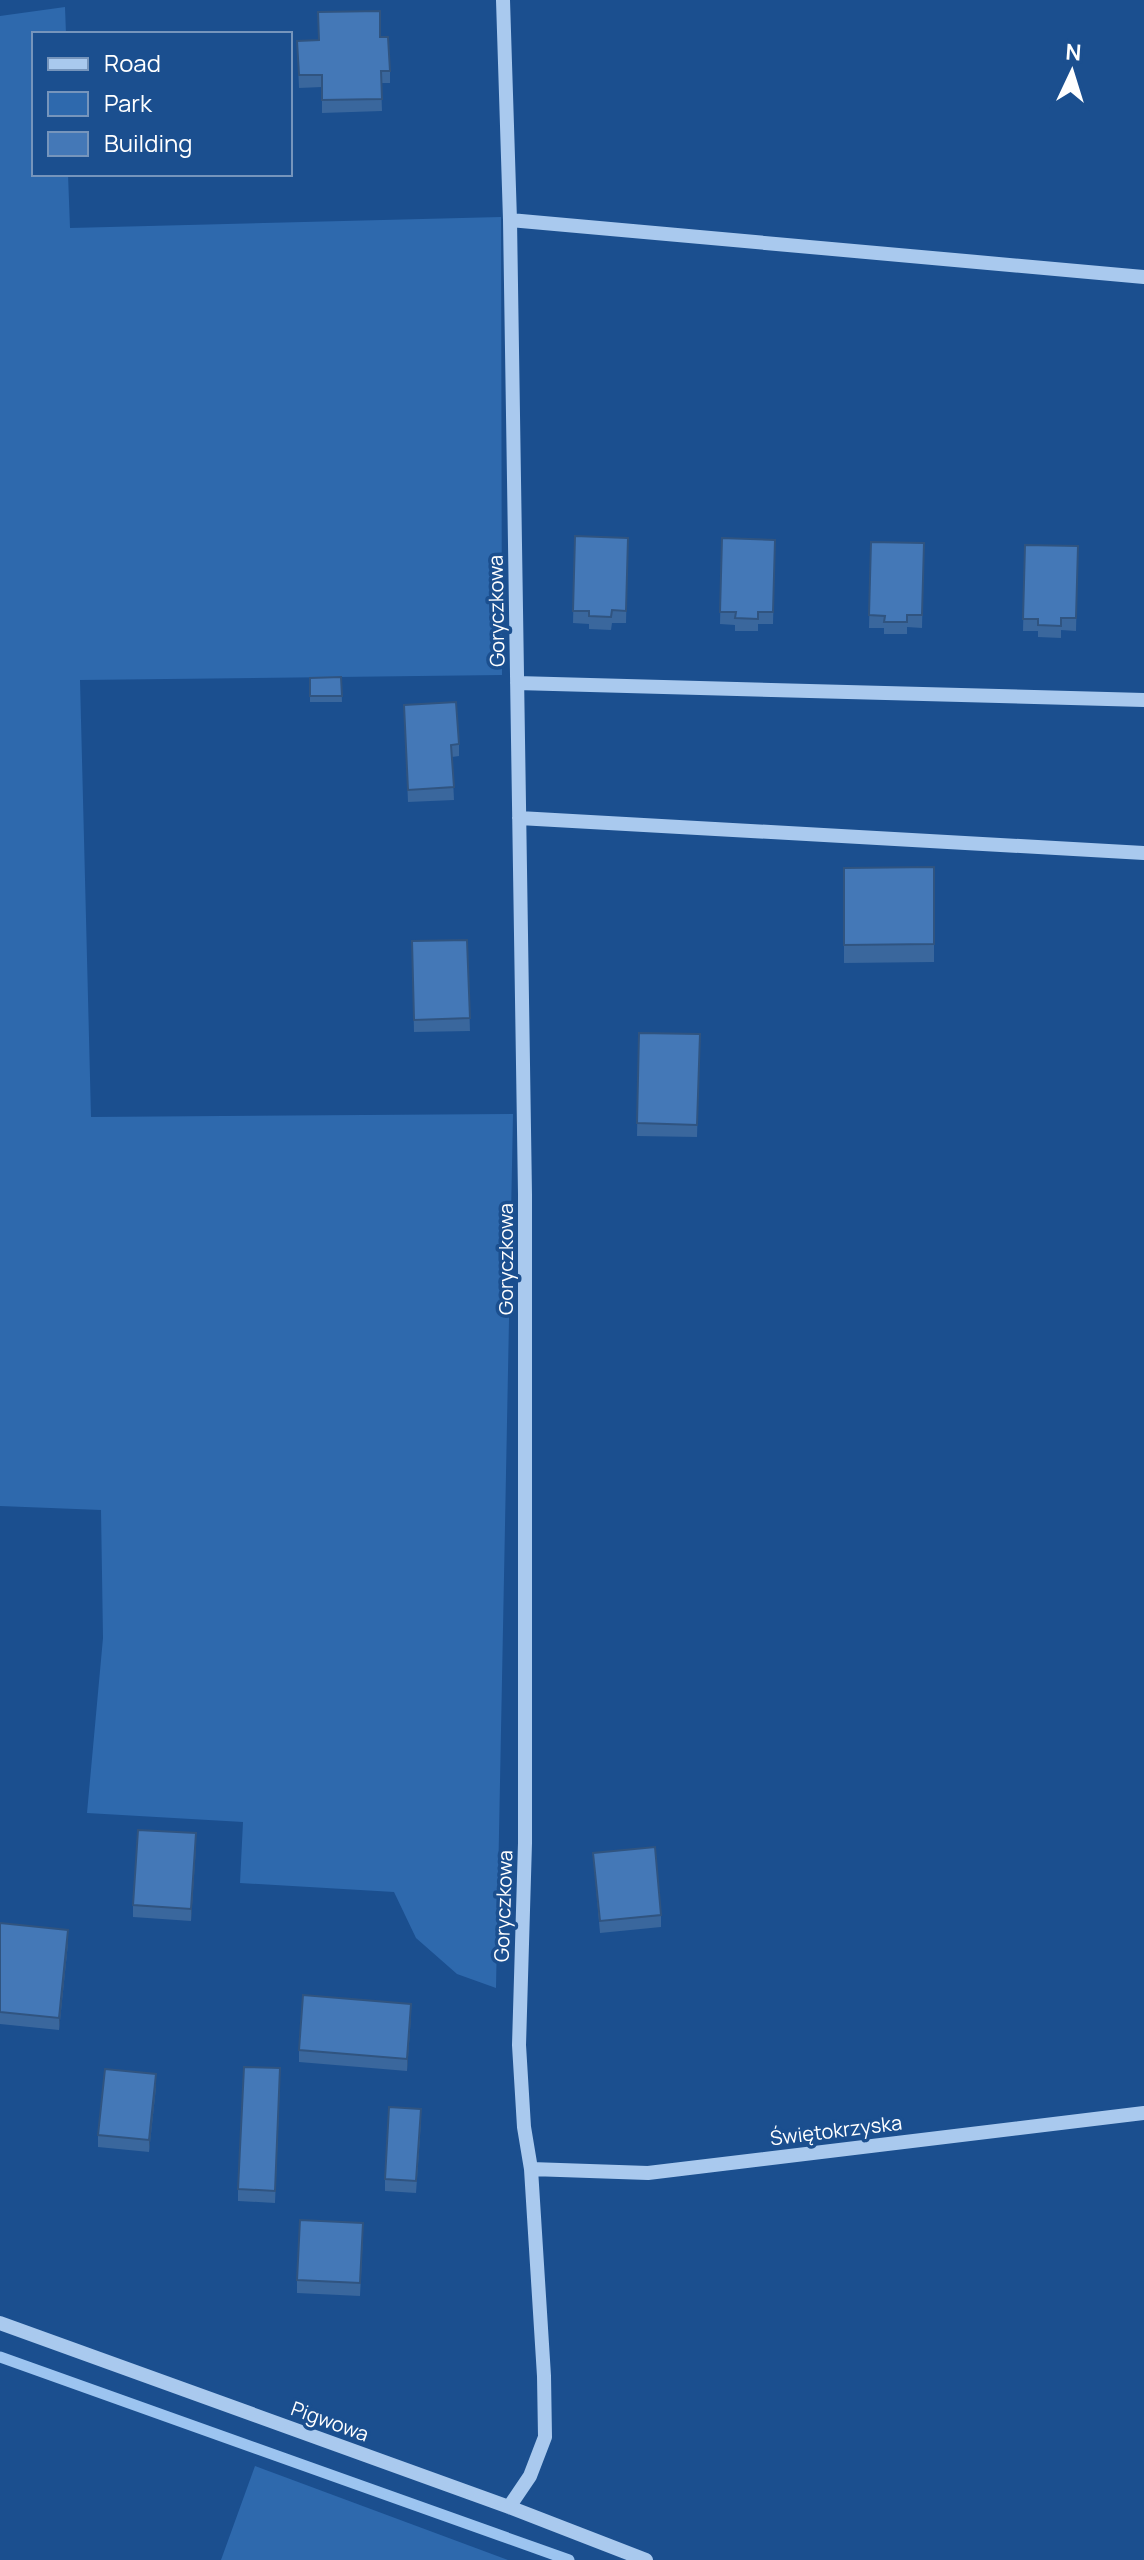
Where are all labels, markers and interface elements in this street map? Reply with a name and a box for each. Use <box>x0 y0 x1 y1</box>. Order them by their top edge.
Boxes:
legend <box>32 32 292 176</box>
north arrow <box>1032 32 1112 112</box>
text: N <box>1064 37 1082 68</box>
text: Road <box>104 46 161 79</box>
text: Park <box>104 86 153 119</box>
text: Building <box>104 126 192 159</box>
street label: Goryczkowa <box>482 555 510 667</box>
street label: Goryczkowa <box>492 1203 519 1315</box>
street label: Goryczkowa <box>488 1850 518 1962</box>
street label: Świętokrzyska <box>768 2108 904 2152</box>
street label: Pigwowa <box>287 2394 373 2448</box>

